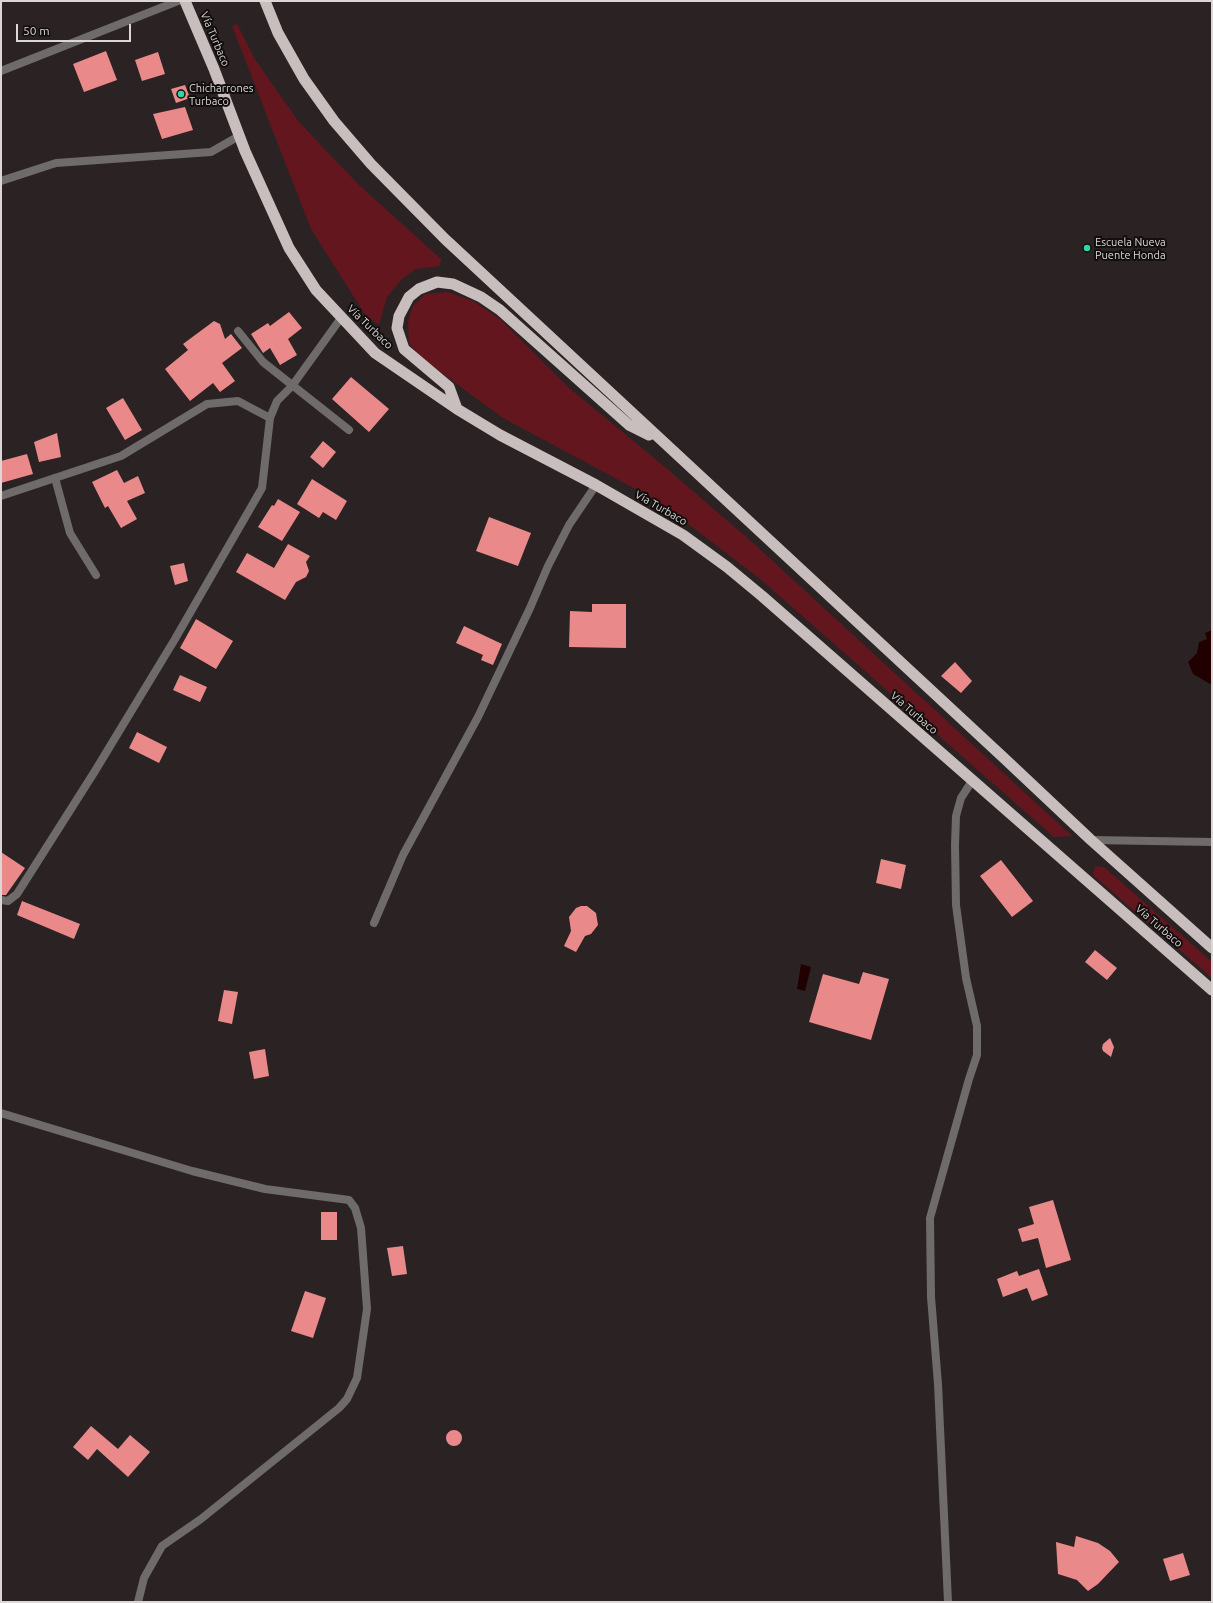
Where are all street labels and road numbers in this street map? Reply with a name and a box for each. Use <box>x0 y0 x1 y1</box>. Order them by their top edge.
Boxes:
street label: Vía Turbaco <box>198 10 232 68</box>
street label: Vía Turbaco <box>345 302 395 352</box>
street label: Vía Turbaco <box>633 488 689 528</box>
street label: Vía Turbaco <box>888 689 940 737</box>
street label: Vía Turbaco <box>1133 902 1185 950</box>

